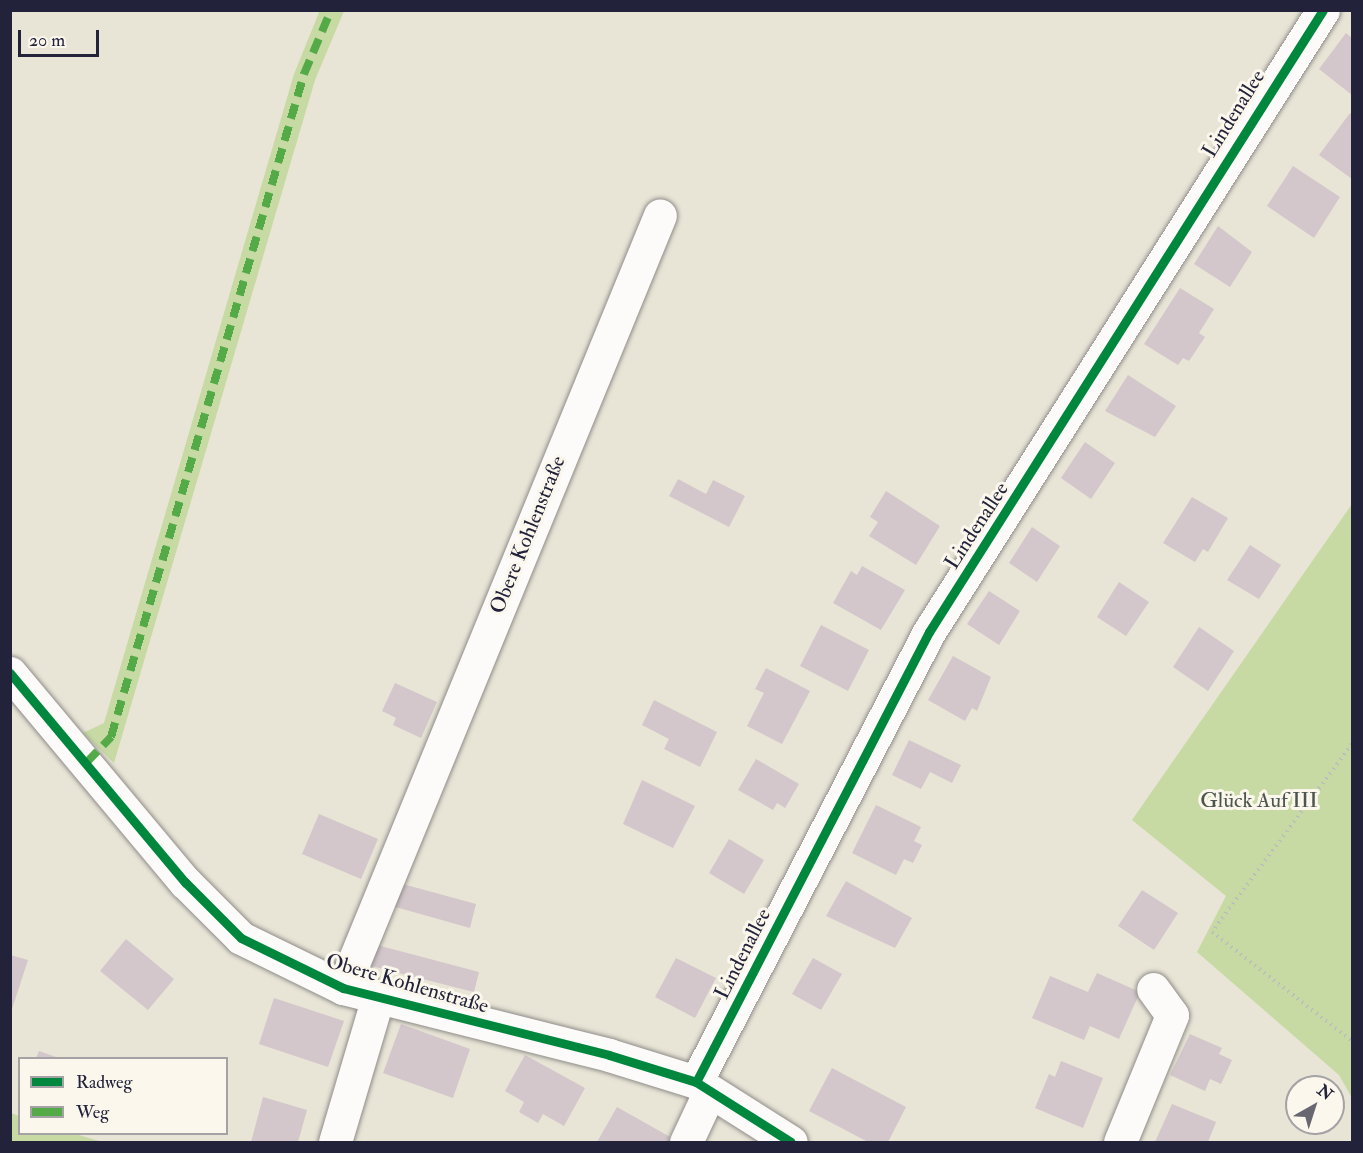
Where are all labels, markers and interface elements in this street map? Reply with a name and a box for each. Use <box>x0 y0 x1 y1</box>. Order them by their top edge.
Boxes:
scale bar <box>21 18 102 56</box>
text: 20 m <box>29 29 65 52</box>
street label: Lindenallee <box>1197 66 1271 162</box>
street label: Obere Kohlenstraße <box>485 452 571 618</box>
street label: Lindenallee <box>940 478 1014 574</box>
park label: Glück Auf III <box>1200 788 1318 814</box>
street label: Lindenallee <box>709 904 777 1004</box>
street label: Obere Kohlenstraße <box>323 949 491 1019</box>
legend <box>18 1057 228 1135</box>
text: Radweg <box>76 1071 132 1094</box>
north arrow <box>1285 1075 1345 1135</box>
text: N <box>1313 1080 1337 1105</box>
text: Weg <box>76 1101 109 1124</box>

